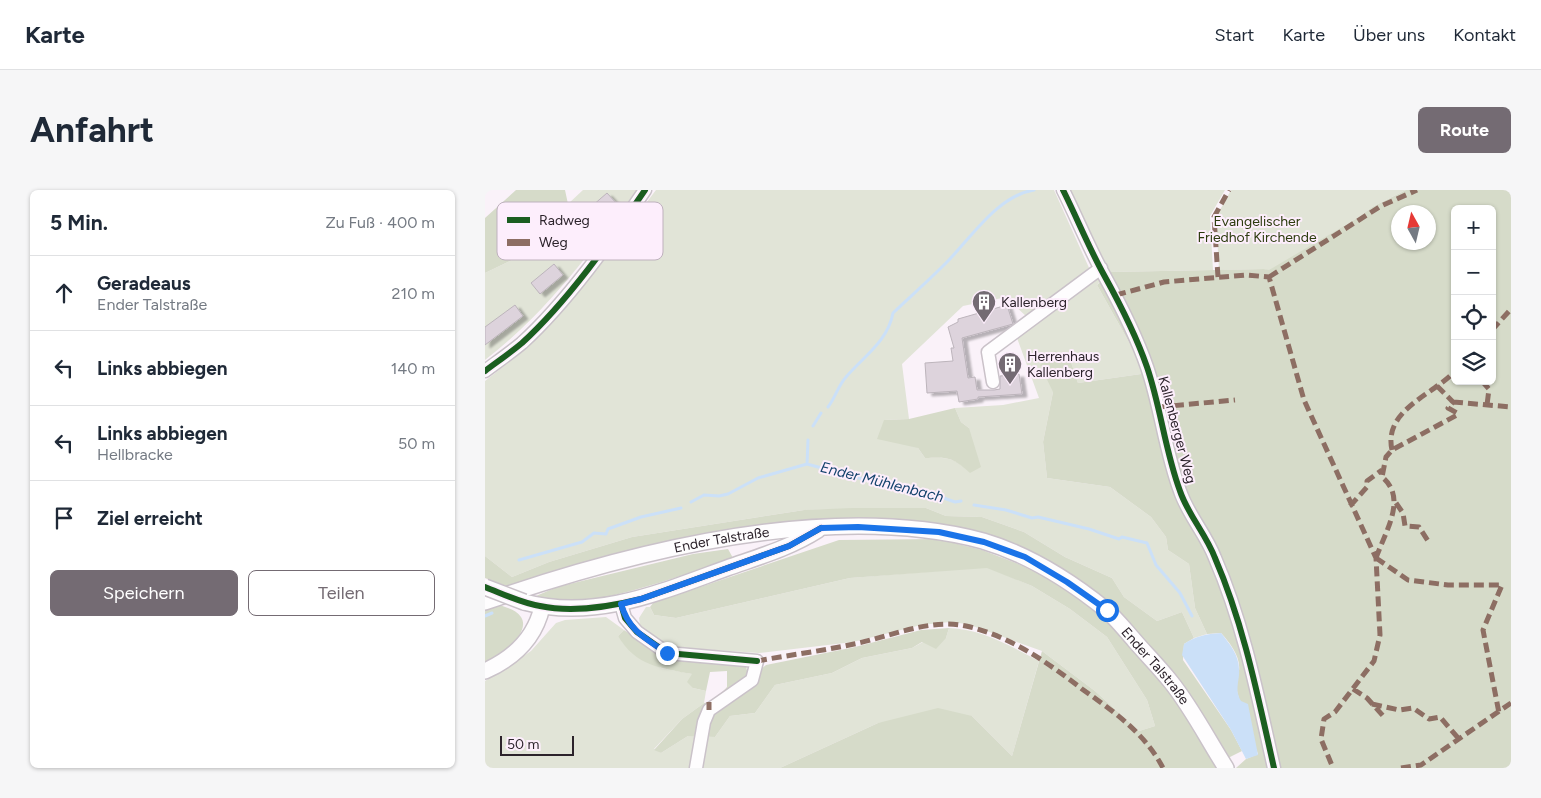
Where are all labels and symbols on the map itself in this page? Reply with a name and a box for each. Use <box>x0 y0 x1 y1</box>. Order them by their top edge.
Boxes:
legend <box>497 202 663 260</box>
north arrow <box>1391 205 1436 250</box>
text: Radweg <box>539 212 590 229</box>
park label: Evangelischer Friedhof Kirchende <box>1197 213 1317 246</box>
text: Weg <box>539 234 568 251</box>
building icon: Kallenberg <box>971 289 997 323</box>
place label: Kallenberg <box>1001 294 1067 311</box>
place label: Herrenhaus Kallenberg <box>1027 348 1099 381</box>
building icon: Herrenhaus Kallenberg <box>997 351 1023 385</box>
street label: Kallenberger Weg <box>1154 374 1200 486</box>
water label: Ender Mühlenbach <box>818 458 946 506</box>
street label: Ender Talstraße <box>672 523 771 556</box>
route start <box>1096 599 1119 622</box>
street label: Ender Talstraße <box>1118 623 1193 708</box>
route end <box>656 642 679 665</box>
scale bar <box>500 733 574 756</box>

